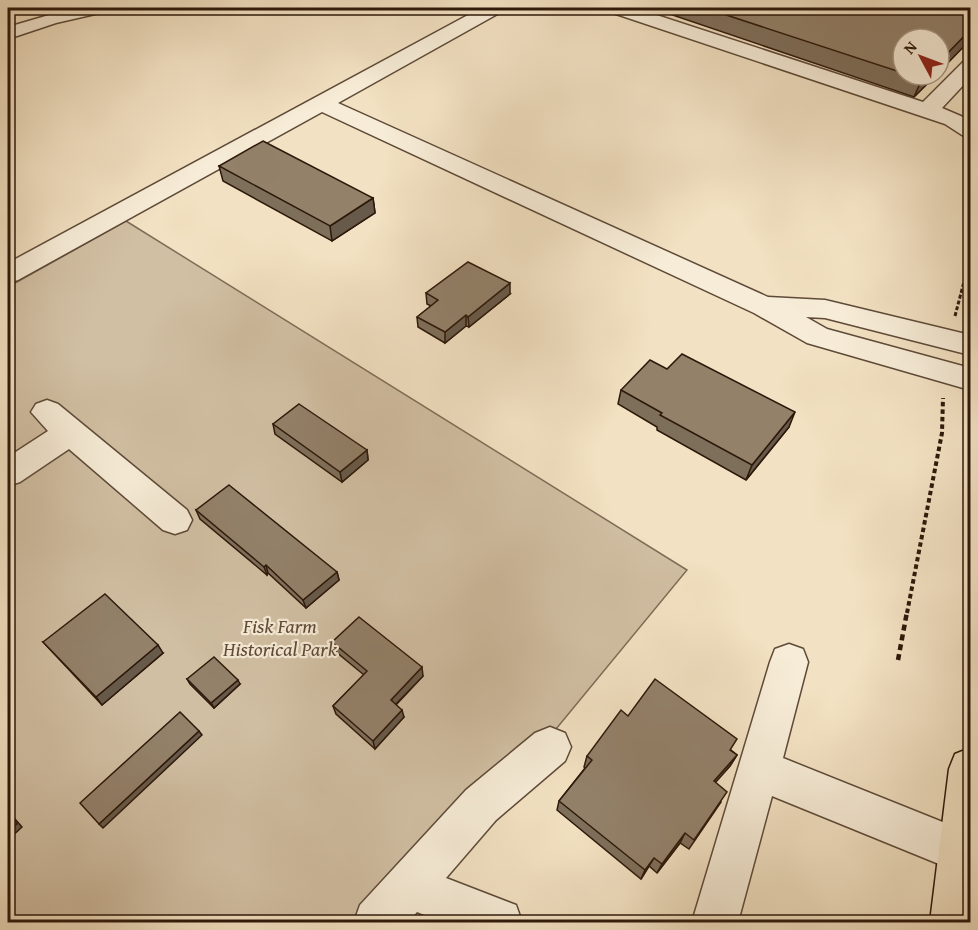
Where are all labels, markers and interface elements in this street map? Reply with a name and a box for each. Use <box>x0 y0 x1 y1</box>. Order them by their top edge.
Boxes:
north arrow <box>891 27 951 87</box>
text: N <box>897 35 922 59</box>
park label: Fisk Farm Historical Park <box>222 611 338 663</box>

